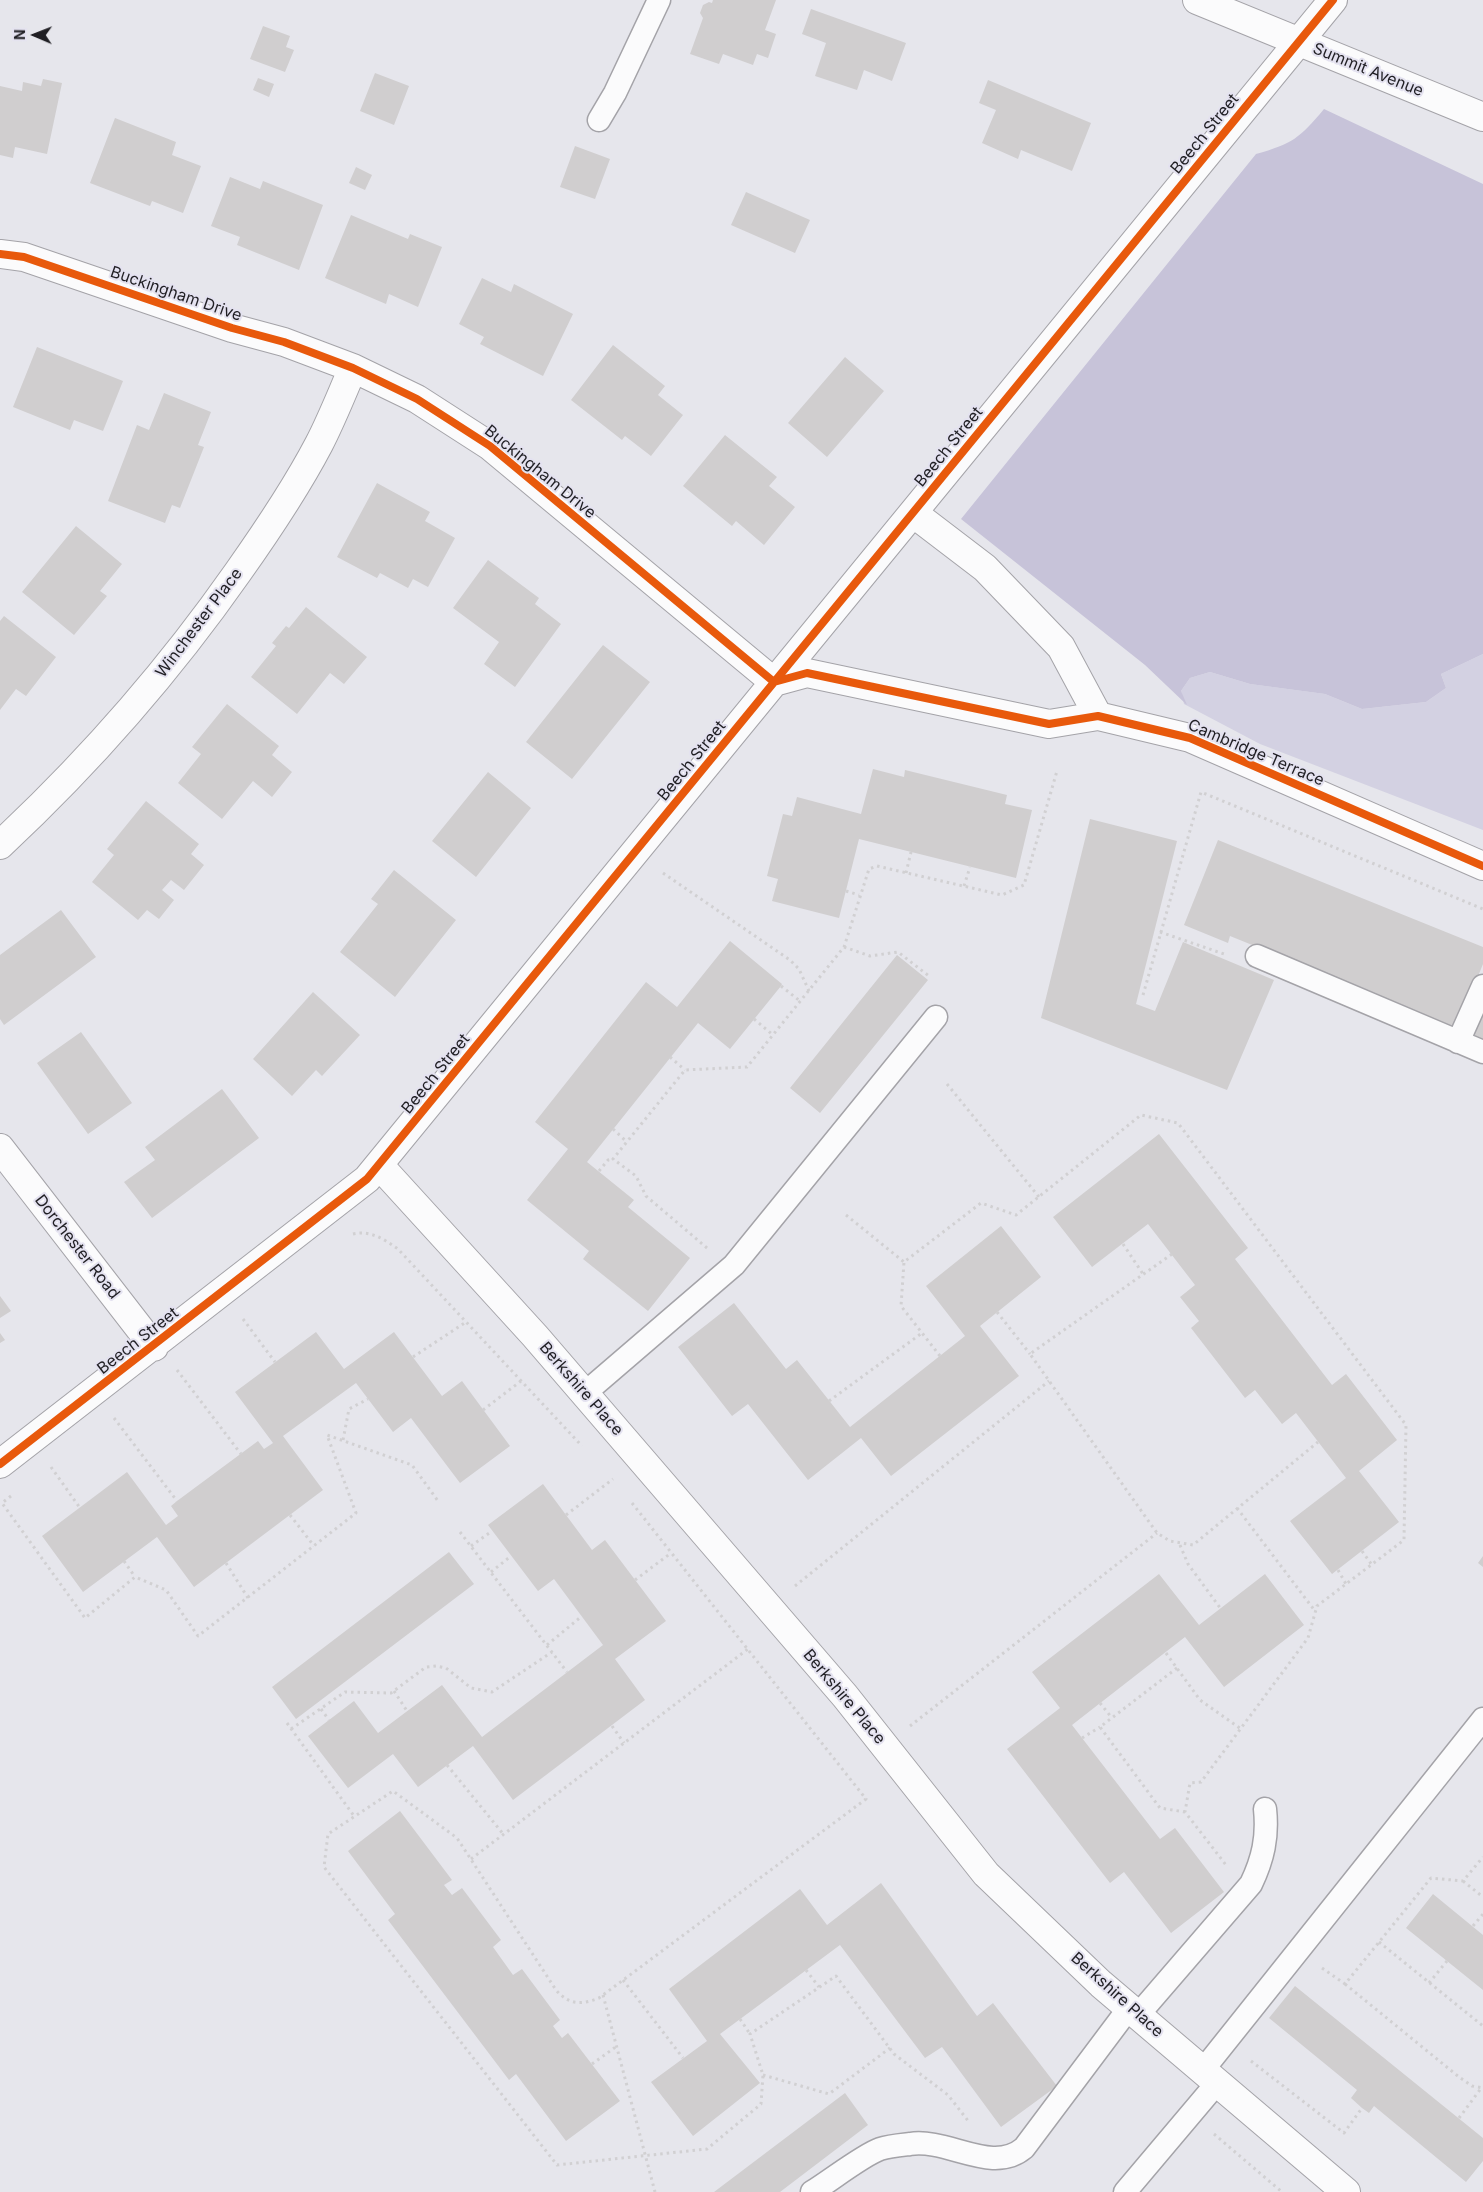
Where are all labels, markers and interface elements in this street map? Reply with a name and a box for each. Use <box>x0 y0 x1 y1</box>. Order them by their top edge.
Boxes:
north arrow <box>10 10 60 60</box>
text: N <box>11 29 28 40</box>
street label: Summit Avenue <box>1310 39 1426 101</box>
street label: Beech Street <box>1167 90 1243 178</box>
street label: Buckingham Drive <box>108 263 244 325</box>
street label: Beech Street <box>911 403 987 491</box>
street label: Buckingham Drive <box>480 421 600 523</box>
street label: Winchester Place <box>152 565 246 681</box>
street label: Cambridge Terrace <box>1185 716 1327 790</box>
street label: Beech Street <box>654 717 730 805</box>
street label: Beech Street <box>398 1030 474 1118</box>
street label: Dorchester Road <box>30 1191 124 1303</box>
street label: Beech Street <box>94 1303 182 1379</box>
street label: Berkshire Place <box>535 1338 627 1440</box>
street label: Berkshire Place <box>799 1646 889 1748</box>
street label: Berkshire Place <box>1067 1948 1167 2042</box>

